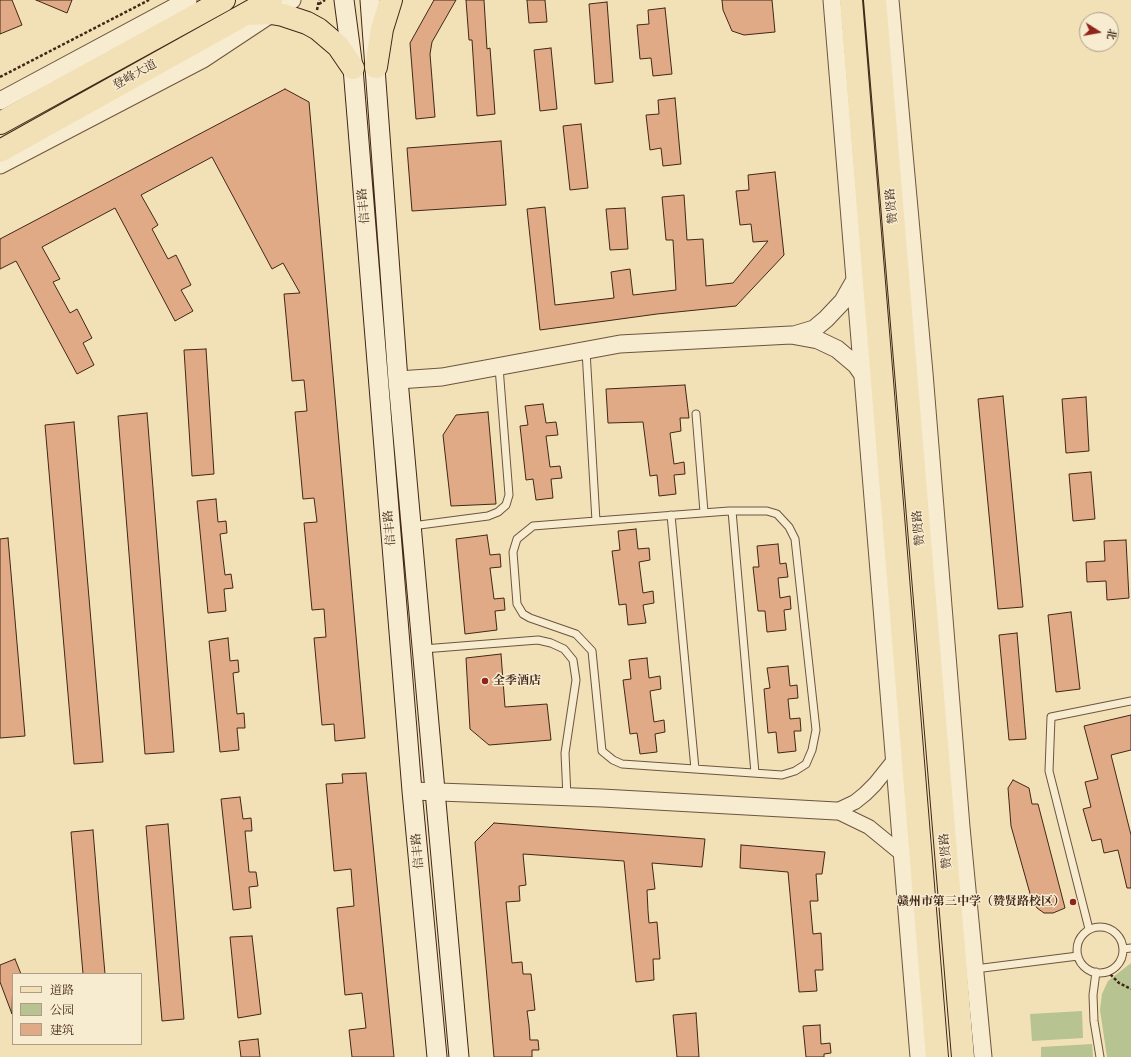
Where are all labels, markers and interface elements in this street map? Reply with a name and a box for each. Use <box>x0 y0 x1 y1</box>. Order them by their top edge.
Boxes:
north arrow <box>1079 12 1119 52</box>
text: 北 <box>1104 28 1117 41</box>
street label: 登峰大道 <box>111 57 159 93</box>
street label: 信丰路 <box>355 187 373 225</box>
street label: 赞贤路 <box>883 187 901 225</box>
street label: 信丰路 <box>381 509 399 547</box>
street label: 赞贤路 <box>910 509 928 547</box>
place label: 全季酒店 <box>493 674 541 688</box>
marker: 全季酒店 <box>480 676 490 686</box>
street label: 信丰路 <box>409 832 427 870</box>
street label: 赞贤路 <box>937 832 955 870</box>
place label: 赣州市第三中学（赞贤路校区） <box>897 895 1065 909</box>
marker: 赣州市第三中学（赞贤路校区） <box>1068 897 1078 907</box>
legend <box>12 973 142 1045</box>
text: 道路 <box>50 985 74 997</box>
text: 公园 <box>50 1005 74 1017</box>
text: 建筑 <box>50 1025 74 1037</box>

